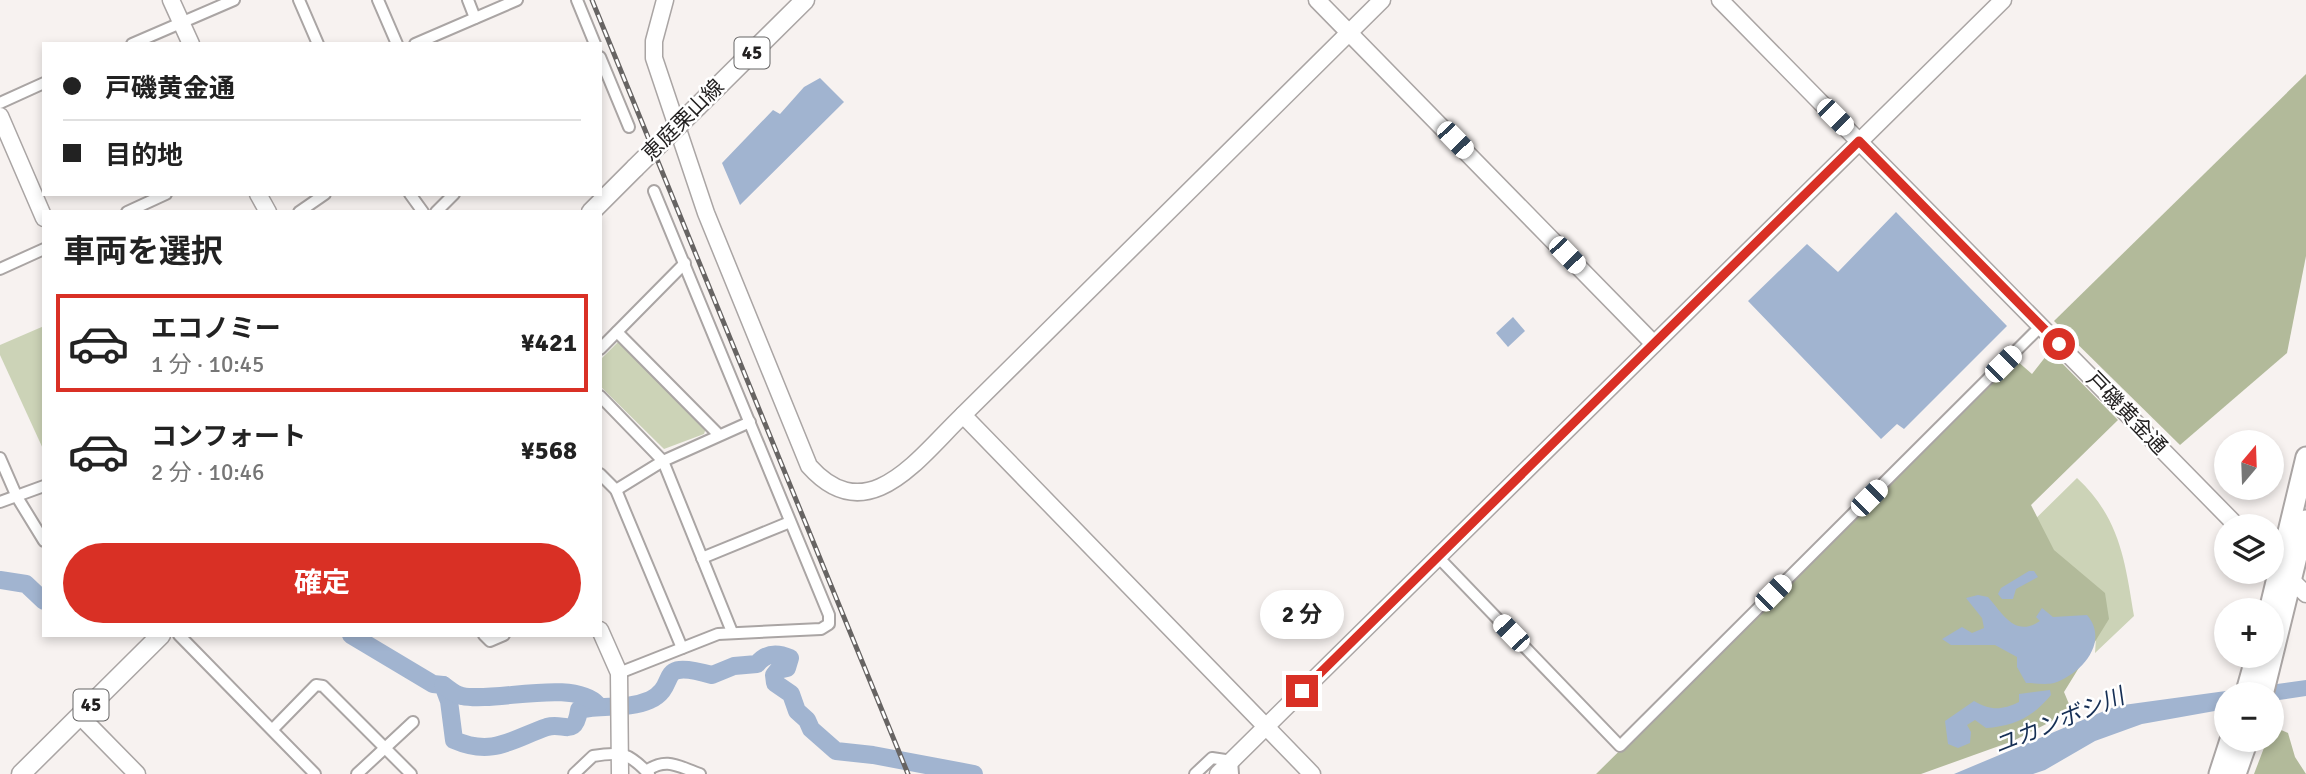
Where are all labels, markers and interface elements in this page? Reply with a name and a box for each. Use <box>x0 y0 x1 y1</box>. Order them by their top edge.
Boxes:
road number: 45 <box>734 38 770 68</box>
text: 戸磯黄金通 <box>105 73 235 105</box>
street label: 恵庭栗山線 <box>637 74 729 166</box>
car <box>1813 95 1858 139</box>
car <box>1433 118 1478 162</box>
text: 目的地 <box>105 140 183 172</box>
text: 車両を選択 <box>63 232 223 271</box>
car <box>1545 233 1590 277</box>
icon: car <box>67 312 130 375</box>
text: エコノミー <box>151 313 281 345</box>
text: ¥421 <box>521 327 577 359</box>
route start <box>2043 328 2075 360</box>
car <box>1981 342 2026 386</box>
text: 1 分 · 10:45 <box>151 350 264 379</box>
street label: 戸磯黄金通 <box>2081 366 2173 460</box>
icon: car <box>67 420 130 483</box>
text: コンフォート <box>151 421 306 453</box>
north arrow <box>2214 430 2284 500</box>
map controls <box>2214 430 2284 752</box>
text: ¥568 <box>521 435 577 467</box>
text: 2 分 · 10:46 <box>151 458 264 487</box>
car <box>1847 476 1892 520</box>
button: layers <box>2214 514 2284 584</box>
button: 確定 <box>63 543 581 623</box>
car <box>1751 571 1796 615</box>
callout: 2 分 <box>1260 590 1344 638</box>
button: + <box>2214 598 2284 668</box>
text: 2 分 <box>1282 600 1322 629</box>
car <box>1489 611 1534 655</box>
route end <box>1286 675 1318 707</box>
water label: ユカンボシ川 <box>1990 681 2131 760</box>
button: − <box>2214 682 2284 752</box>
road number: 45 <box>74 690 108 720</box>

